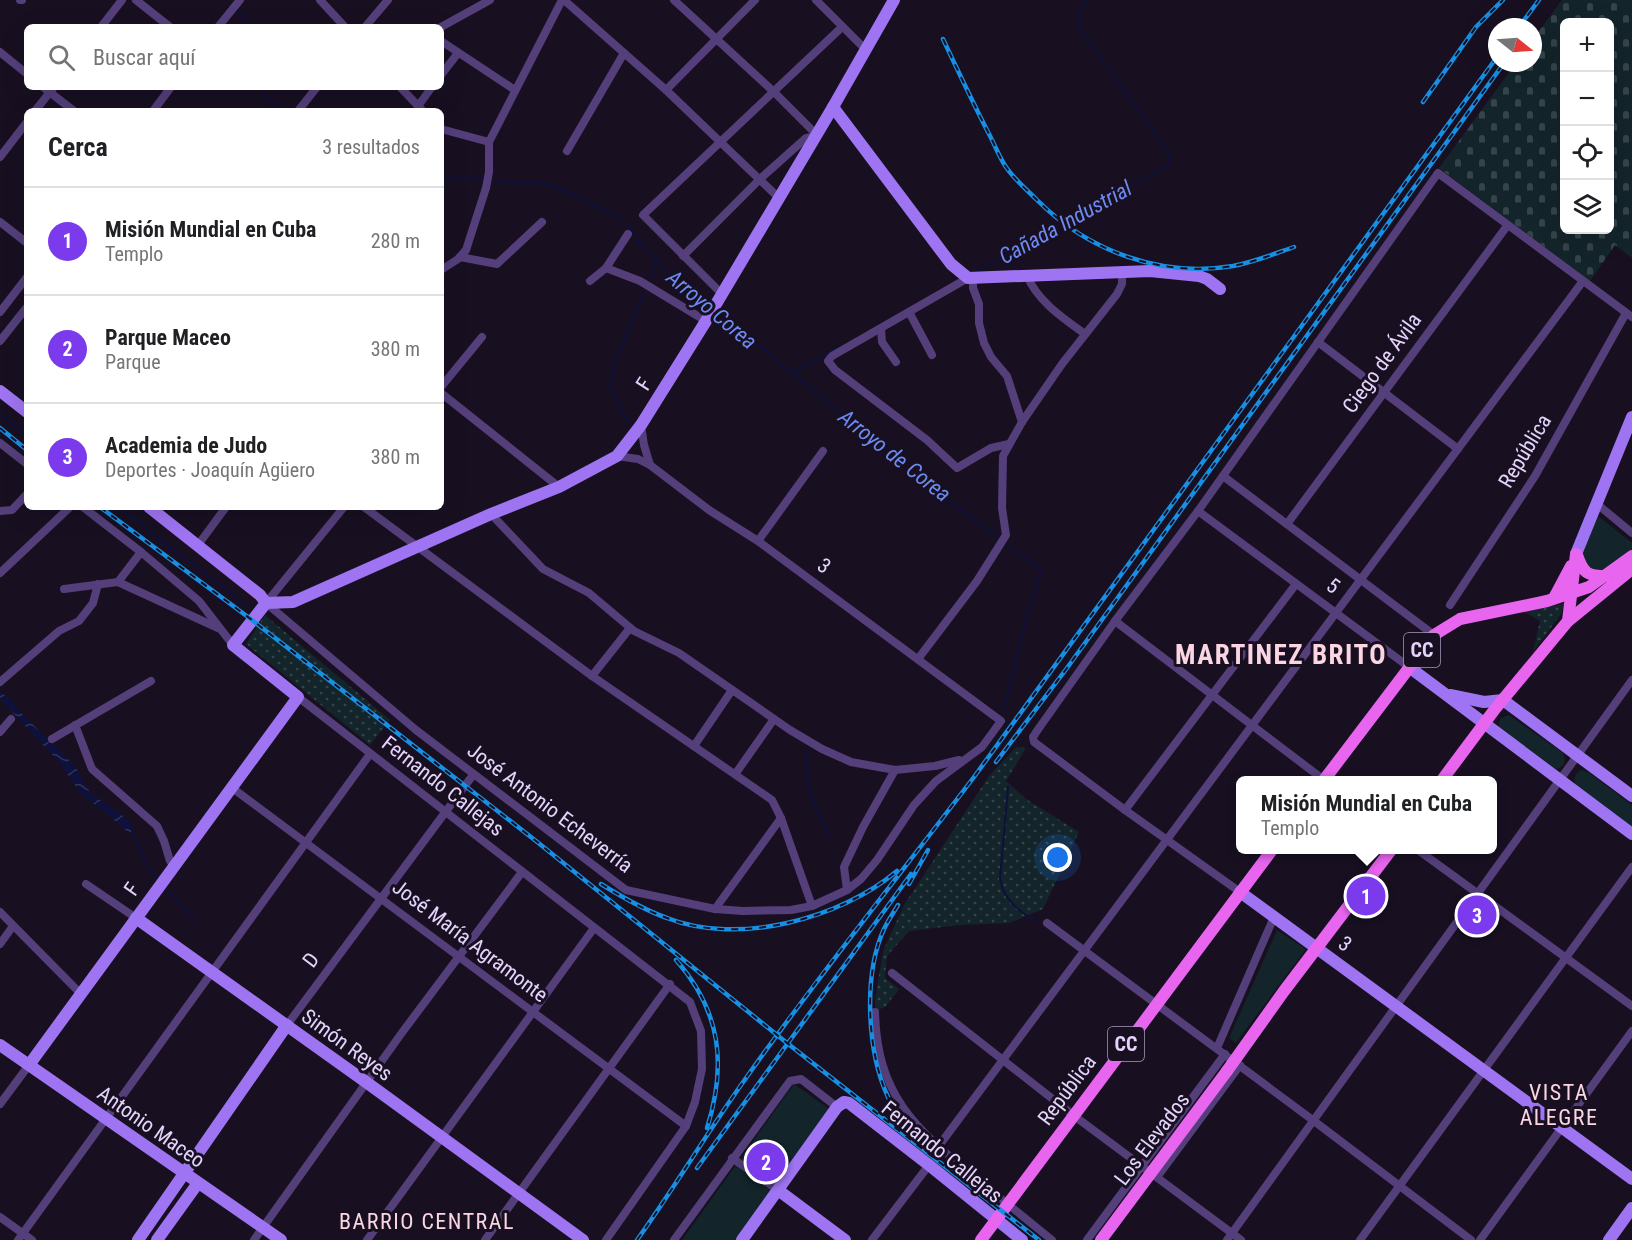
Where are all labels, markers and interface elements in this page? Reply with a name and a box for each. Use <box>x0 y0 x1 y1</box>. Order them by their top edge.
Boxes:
north arrow <box>1488 18 1542 72</box>
map controls <box>1560 18 1614 234</box>
button: + <box>1560 18 1614 72</box>
search box <box>24 24 444 90</box>
icon: search <box>45 41 78 74</box>
text: Buscar aquí <box>93 45 196 70</box>
button: − <box>1560 72 1614 126</box>
button: locate <box>1560 126 1614 180</box>
text: Cerca <box>48 132 108 162</box>
text: 3 resultados <box>322 135 420 159</box>
water label: Cañada Industrial <box>995 175 1137 269</box>
button: layers <box>1560 180 1614 234</box>
text: Misión Mundial en Cuba <box>105 217 316 242</box>
text: 1 <box>62 229 73 253</box>
text: 280 m <box>371 229 420 253</box>
text: Templo <box>105 242 163 266</box>
water label: Arroyo Corea <box>661 264 762 354</box>
street label: Ciego de Ávila <box>1338 308 1426 418</box>
text: Parque Maceo <box>105 325 231 350</box>
text: 2 <box>62 337 73 361</box>
text: 380 m <box>371 337 420 361</box>
text: Parque <box>105 350 161 374</box>
street label: F <box>631 373 657 395</box>
water label: Arroyo de Corea <box>833 403 956 507</box>
street label: República <box>1494 410 1556 492</box>
text: Academia de Judo <box>105 433 267 458</box>
text: 3 <box>62 445 73 469</box>
text: 380 m <box>371 445 420 469</box>
text: Deportes · Joaquín Agüero <box>105 458 315 482</box>
street label: 3 <box>813 553 835 579</box>
street label: 5 <box>1322 573 1344 599</box>
road number: CC <box>1404 633 1440 667</box>
district label: MARTINEZ BRITO <box>1175 639 1387 671</box>
street label: Fernando Callejas <box>377 731 509 841</box>
street label: José Antonio Echeverría <box>463 738 637 878</box>
popup <box>1236 776 1497 854</box>
text: Misión Mundial en Cuba <box>1261 791 1472 816</box>
text: Templo <box>1261 816 1319 840</box>
your location <box>1043 843 1072 872</box>
pin: 1 <box>1346 874 1386 918</box>
street label: José María Agramonte <box>388 875 552 1007</box>
street label: F <box>119 878 145 900</box>
pin: 3 <box>1458 892 1496 938</box>
street label: 3 <box>1334 931 1356 957</box>
street label: D <box>298 948 324 972</box>
street label: Simón Reyes <box>297 1004 397 1086</box>
road number: CC <box>1108 1027 1144 1061</box>
street label: República <box>1033 1050 1101 1130</box>
district label: VISTA ALEGRE <box>1520 1080 1598 1130</box>
street label: Antonio Maceo <box>93 1081 209 1173</box>
street label: Los Elevados <box>1110 1088 1194 1190</box>
street label: Fernando Callejas <box>877 1096 1007 1208</box>
pin: 2 <box>746 1140 786 1184</box>
district label: BARRIO CENTRAL <box>339 1209 515 1234</box>

